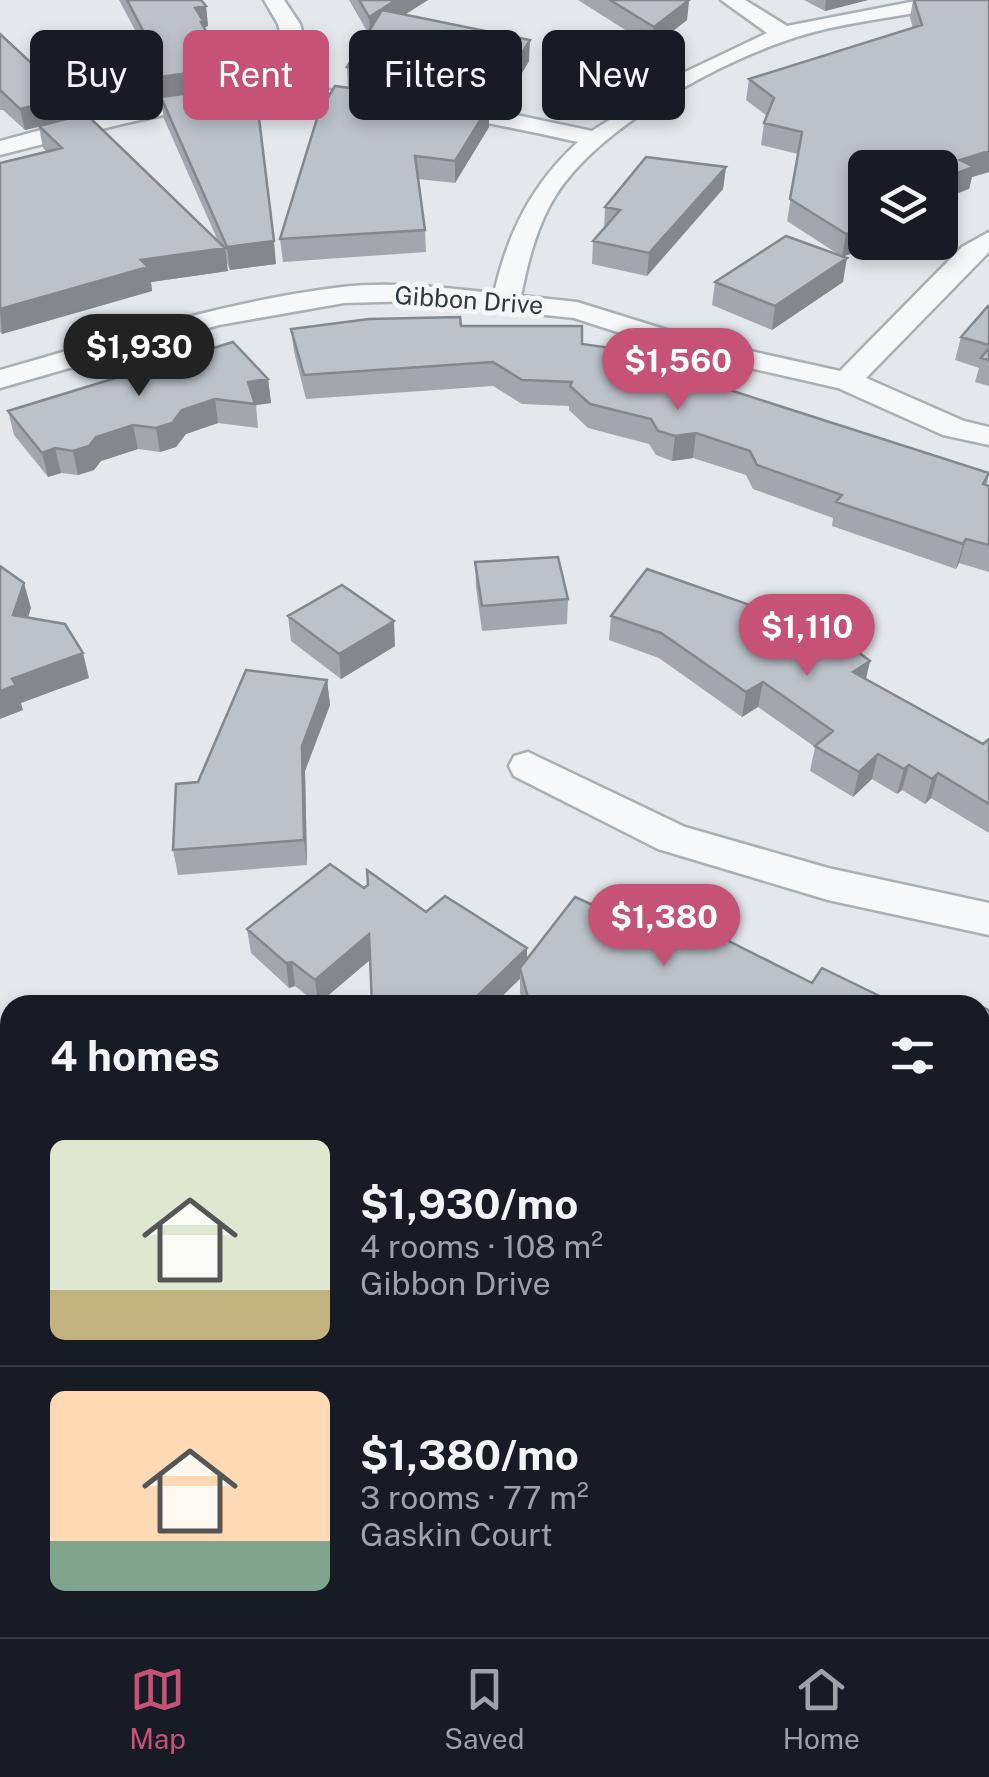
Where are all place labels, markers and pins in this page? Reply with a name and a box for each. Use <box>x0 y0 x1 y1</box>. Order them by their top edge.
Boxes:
pin: $1,930 <box>58 314 220 399</box>
pin: $1,560 <box>597 328 759 413</box>
pin: $1,110 <box>726 594 888 679</box>
pin: $1,380 <box>583 884 745 969</box>

